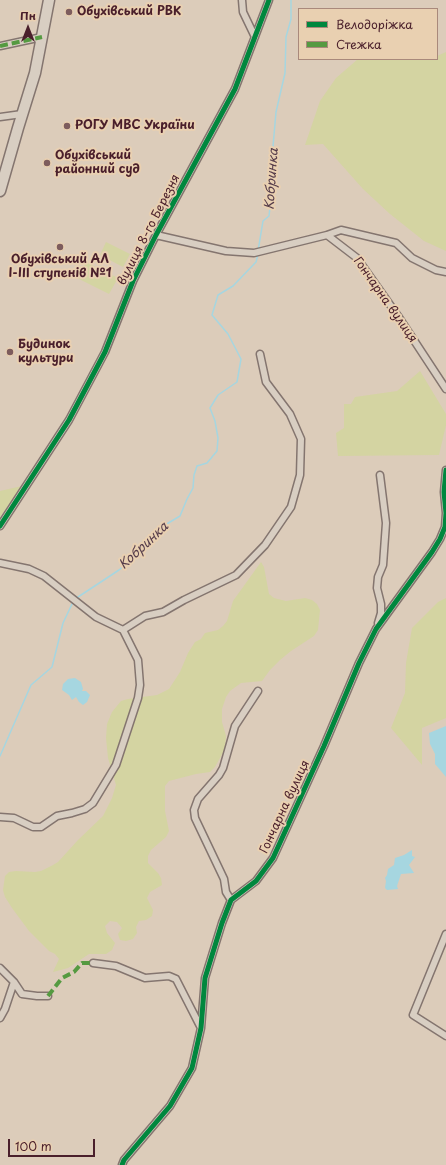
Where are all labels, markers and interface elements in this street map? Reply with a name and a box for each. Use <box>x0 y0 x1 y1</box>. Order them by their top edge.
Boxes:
place label: Обухівський РВК <box>77 5 181 19</box>
text: Пн <box>20 7 36 24</box>
marker: Обухівський РВК <box>64 7 74 17</box>
north arrow <box>8 8 48 48</box>
legend <box>298 8 438 60</box>
text: Велодоріжка <box>336 15 413 33</box>
text: Стежка <box>336 35 381 53</box>
place label: РОГУ МВС України <box>75 119 195 133</box>
marker: РОГУ МВС України <box>62 121 72 131</box>
water label: Кобринка <box>262 148 282 210</box>
place label: Обухівський районний суд <box>55 149 140 177</box>
marker: Обухівський районний суд <box>42 158 52 168</box>
street label: вулиця 8-го Березня <box>115 172 183 288</box>
marker: Обухівський АЛ І-ІІІ ступенів №1 <box>55 242 65 252</box>
place label: Обухівський АЛ І-ІІІ ступенів №1 <box>8 253 112 281</box>
street label: Гончарна вулиця <box>350 254 420 346</box>
place label: Будинок культури <box>18 338 74 366</box>
marker: Будинок культури <box>5 347 15 357</box>
water label: Кобринка <box>116 519 172 573</box>
street label: Гончарна вулиця <box>257 758 313 856</box>
scale bar <box>10 1131 97 1157</box>
text: 100 m <box>15 1137 52 1155</box>

